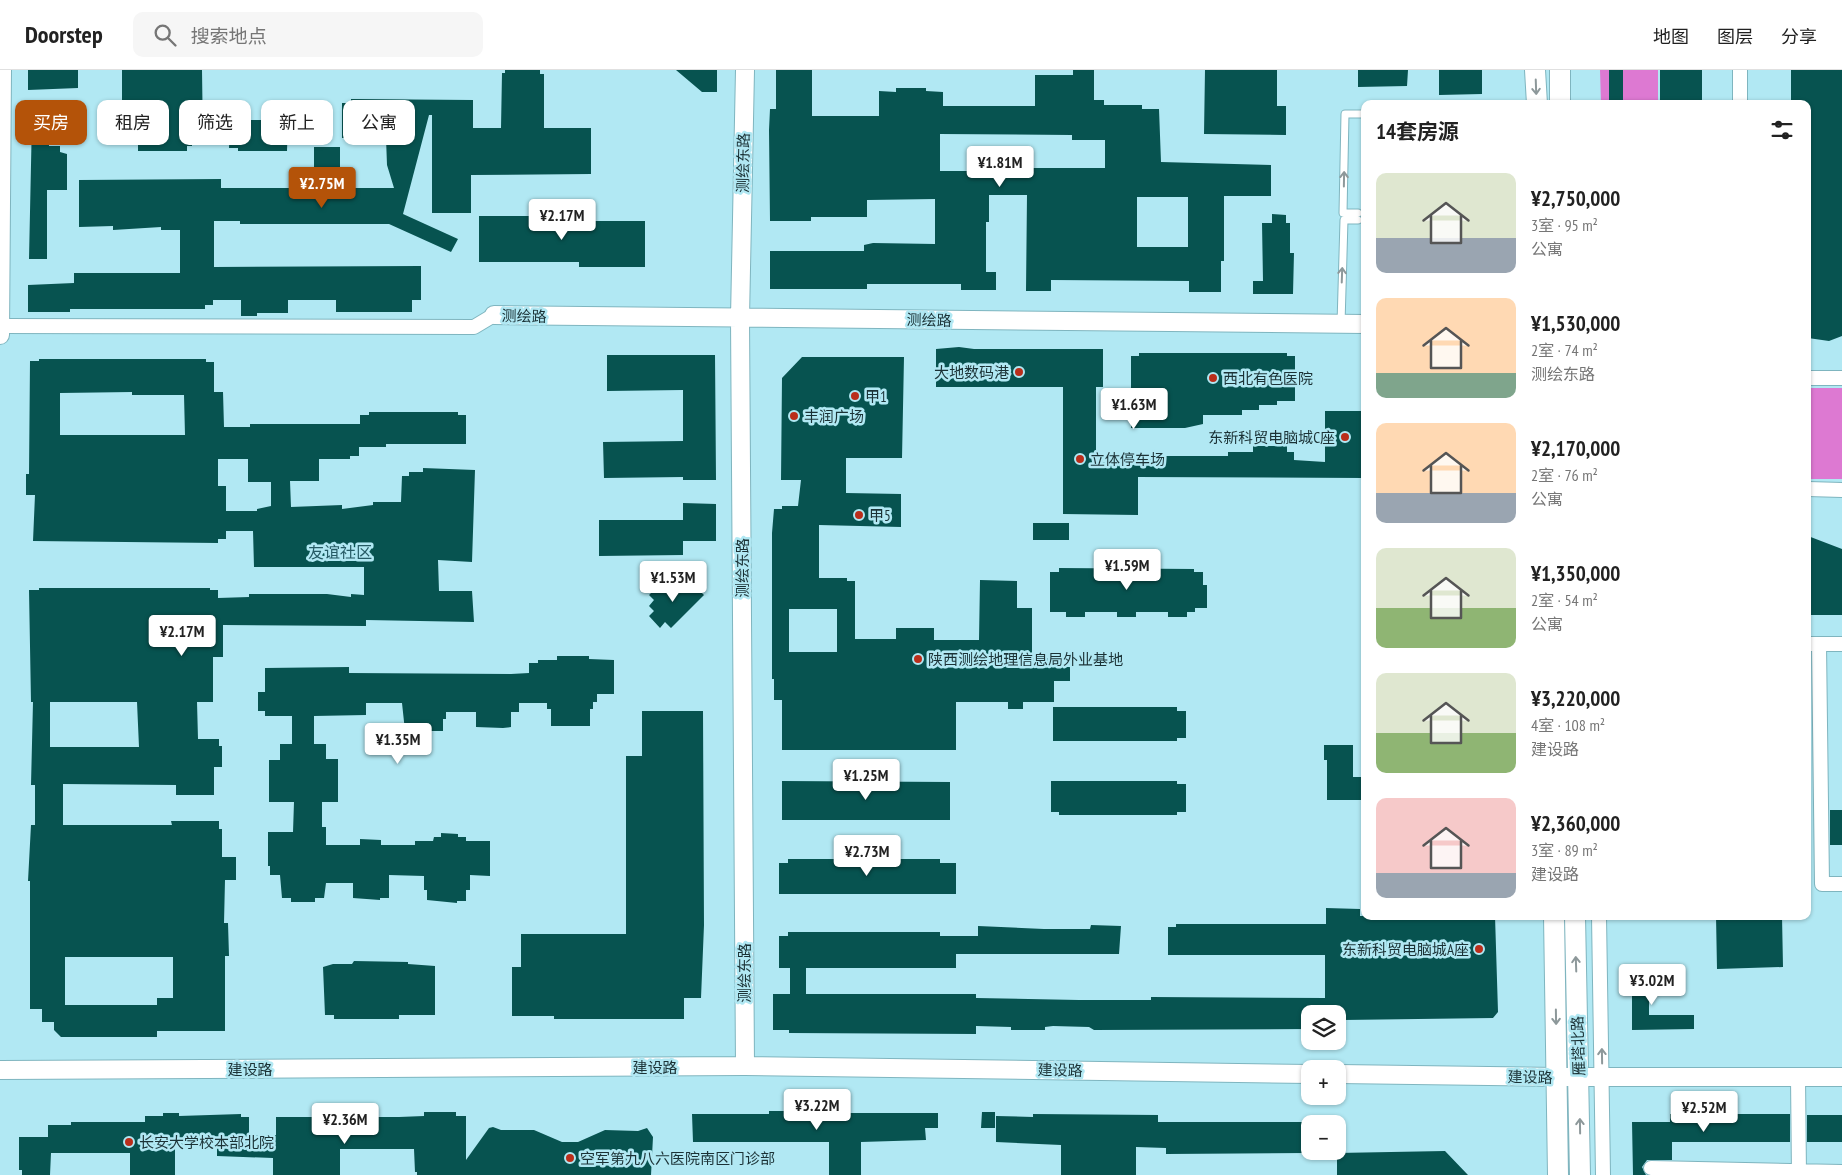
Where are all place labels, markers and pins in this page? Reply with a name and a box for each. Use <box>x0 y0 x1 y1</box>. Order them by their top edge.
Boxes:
pin: ¥1.81M <box>959 146 1041 188</box>
pin: ¥2.75M <box>281 166 363 209</box>
pin: ¥2.17M <box>521 198 603 241</box>
place label: 大地数码港 <box>934 363 1009 382</box>
marker: 大地数码港 <box>1013 366 1025 378</box>
place label: 西北有色医院 <box>1223 369 1313 388</box>
marker: 西北有色医院 <box>1207 372 1219 384</box>
place label: 甲1 <box>865 387 887 406</box>
pin: ¥1.63M <box>1093 388 1175 430</box>
marker: 甲1 <box>849 390 861 402</box>
place label: 丰润广场 <box>804 407 864 426</box>
marker: 丰润广场 <box>788 410 800 422</box>
place label: 东新科贸电脑城C座 <box>1208 428 1335 447</box>
marker: 东新科贸电脑城C座 <box>1339 431 1351 443</box>
place label: 立体停车场 <box>1090 450 1165 469</box>
marker: 立体停车场 <box>1074 453 1086 465</box>
place label: 甲5 <box>869 506 891 525</box>
marker: 甲5 <box>853 509 865 521</box>
pin: ¥1.59M <box>1086 548 1168 591</box>
pin: ¥1.53M <box>632 560 714 603</box>
pin: ¥2.17M <box>141 614 223 657</box>
place label: 陕西测绘地理信息局外业基地 <box>928 650 1123 669</box>
marker: 陕西测绘地理信息局外业基地 <box>912 653 924 665</box>
pin: ¥1.35M <box>357 722 439 765</box>
pin: ¥1.25M <box>825 758 907 801</box>
pin: ¥2.73M <box>826 834 908 877</box>
place label: 东新科贸电脑城A座 <box>1342 940 1469 959</box>
marker: 东新科贸电脑城A座 <box>1473 943 1485 955</box>
pin: ¥3.02M <box>1611 964 1693 1006</box>
pin: ¥3.22M <box>776 1088 858 1131</box>
pin: ¥2.52M <box>1663 1090 1745 1133</box>
pin: ¥2.36M <box>304 1102 386 1145</box>
place label: 长安大学校本部北院 <box>139 1133 274 1152</box>
marker: 长安大学校本部北院 <box>123 1136 135 1148</box>
place label: 空军第九八六医院南区门诊部 <box>580 1149 775 1168</box>
marker: 空军第九八六医院南区门诊部 <box>564 1152 576 1164</box>

